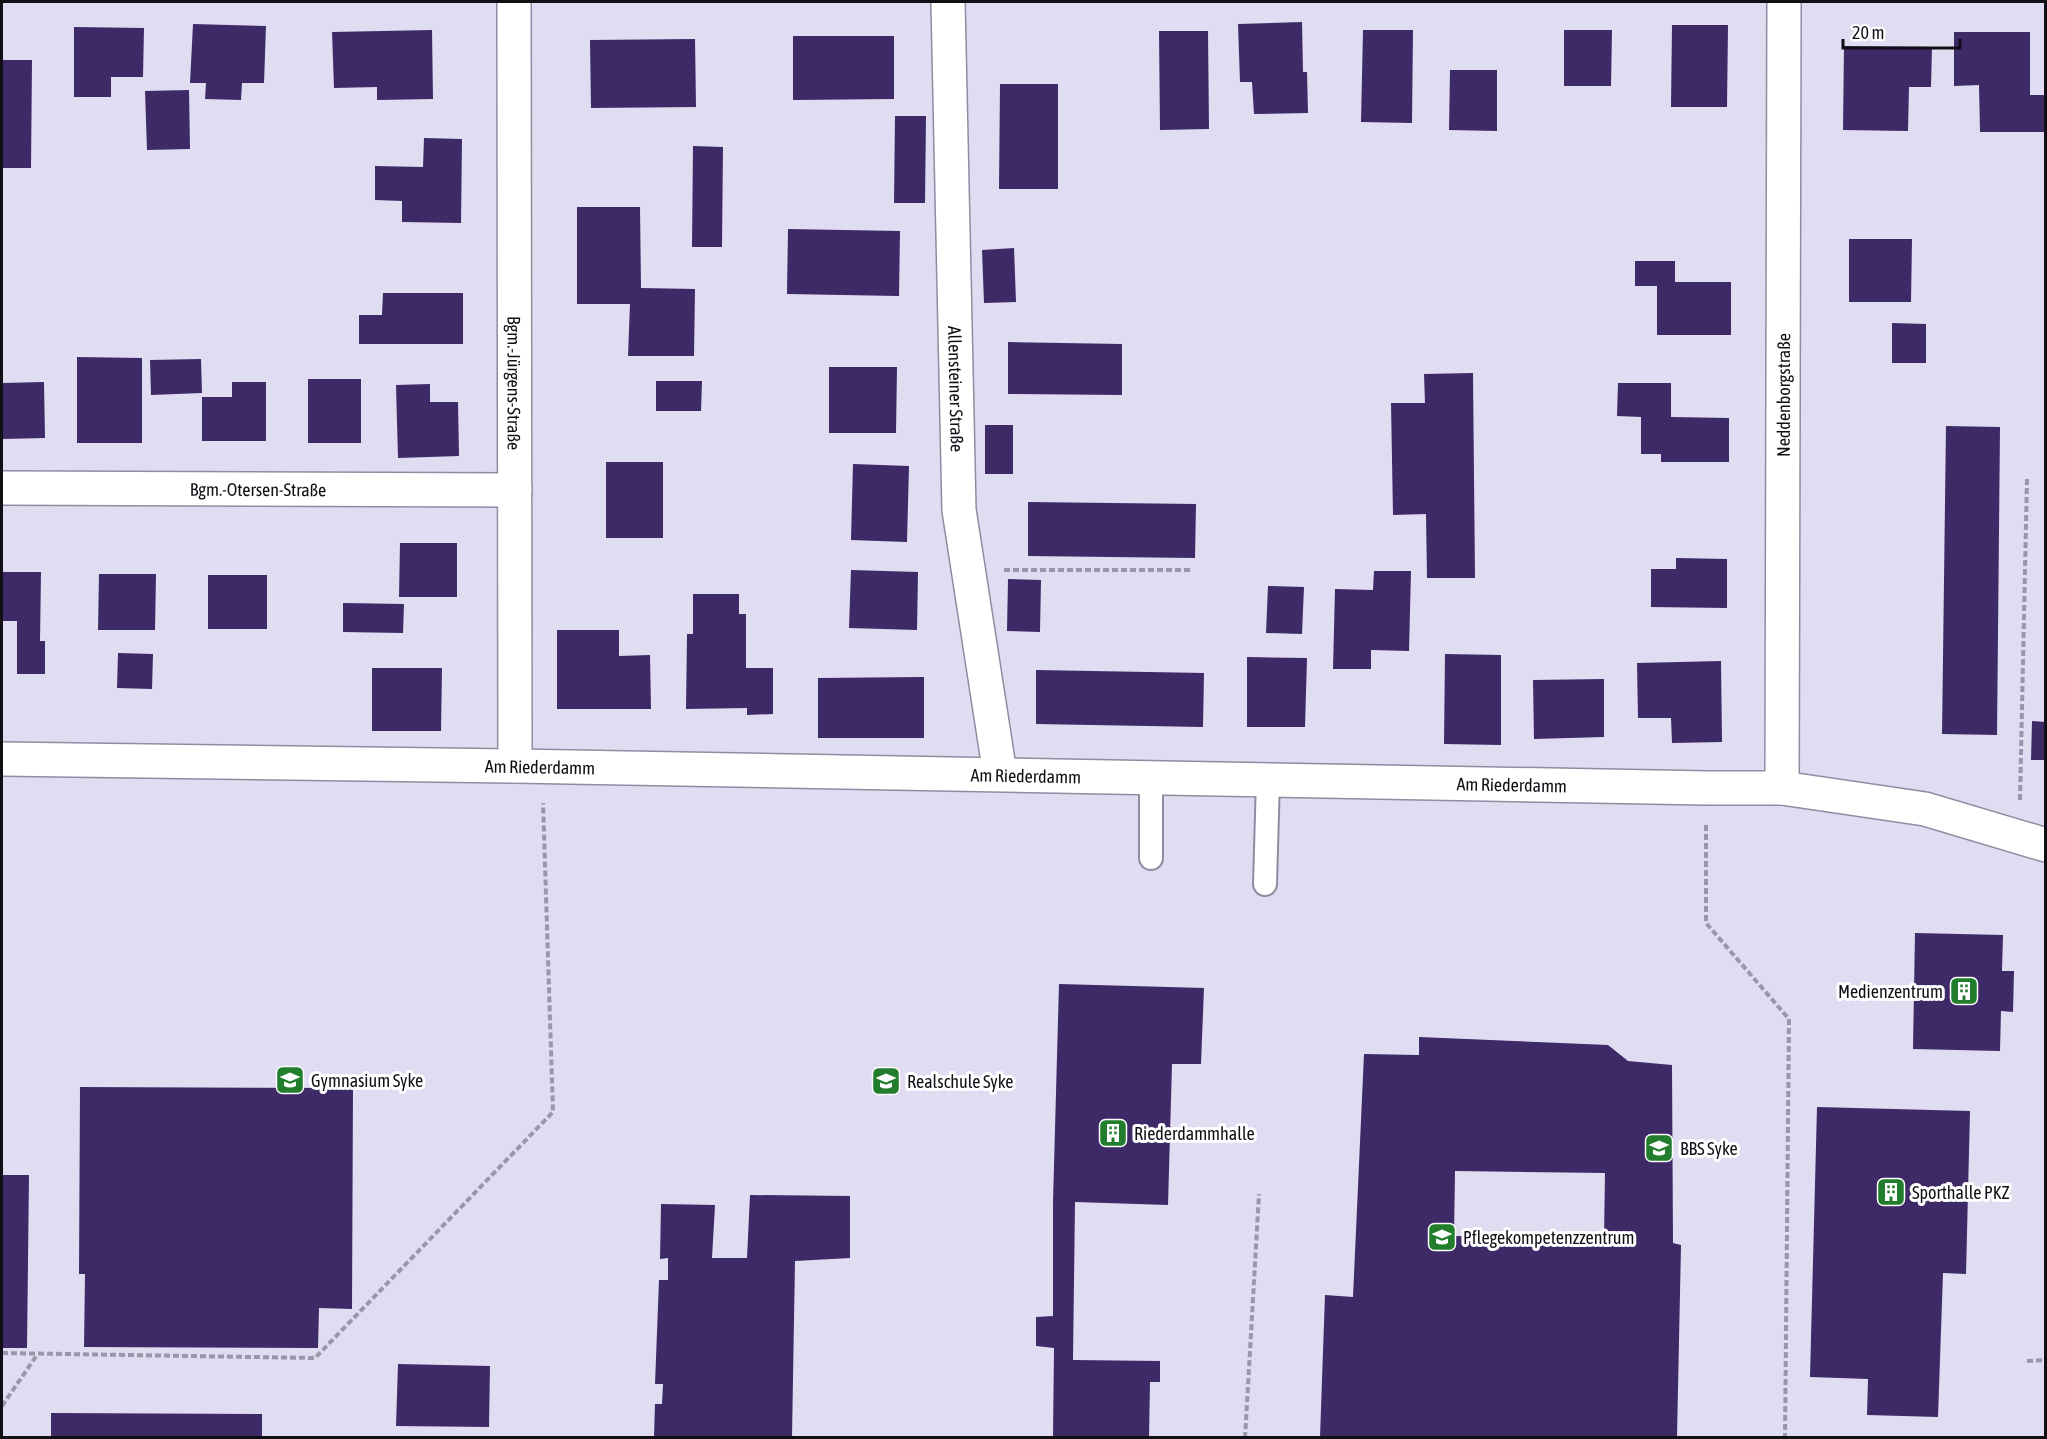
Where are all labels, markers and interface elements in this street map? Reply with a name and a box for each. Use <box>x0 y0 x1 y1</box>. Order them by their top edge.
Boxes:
scale bar <box>1843 12 1960 50</box>
text: 20 m <box>1852 22 1884 43</box>
street label: Bgm.-Jürgens-Straße <box>504 316 525 450</box>
street label: Allensteiner Straße <box>945 326 968 452</box>
street label: Neddenborgstraße <box>1772 333 1794 457</box>
street label: Bgm.-Otersen-Straße <box>190 478 326 500</box>
street label: Am Riederdamm <box>485 755 595 778</box>
street label: Am Riederdamm <box>970 764 1081 787</box>
street label: Am Riederdamm <box>1456 773 1567 796</box>
building icon: Medienzentrum <box>1948 975 1980 1007</box>
place label: Medienzentrum <box>1838 981 1943 1002</box>
school or university icon: Gymnasium Syke <box>274 1064 306 1096</box>
school or university icon: Realschule Syke <box>870 1065 902 1097</box>
place label: Gymnasium Syke <box>311 1070 423 1091</box>
place label: Realschule Syke <box>907 1071 1014 1092</box>
building icon: Riederdammhalle <box>1097 1117 1129 1149</box>
place label: Riederdammhalle <box>1134 1123 1255 1144</box>
school or university icon: BBS Syke <box>1643 1132 1675 1164</box>
place label: BBS Syke <box>1680 1138 1738 1159</box>
building icon: Sporthalle PKZ <box>1875 1176 1907 1208</box>
place label: Sporthalle PKZ <box>1912 1182 2010 1203</box>
school or university icon: Pflegekompetenzzentrum <box>1426 1221 1458 1253</box>
place label: Pflegekompetenzzentrum <box>1463 1227 1635 1248</box>

